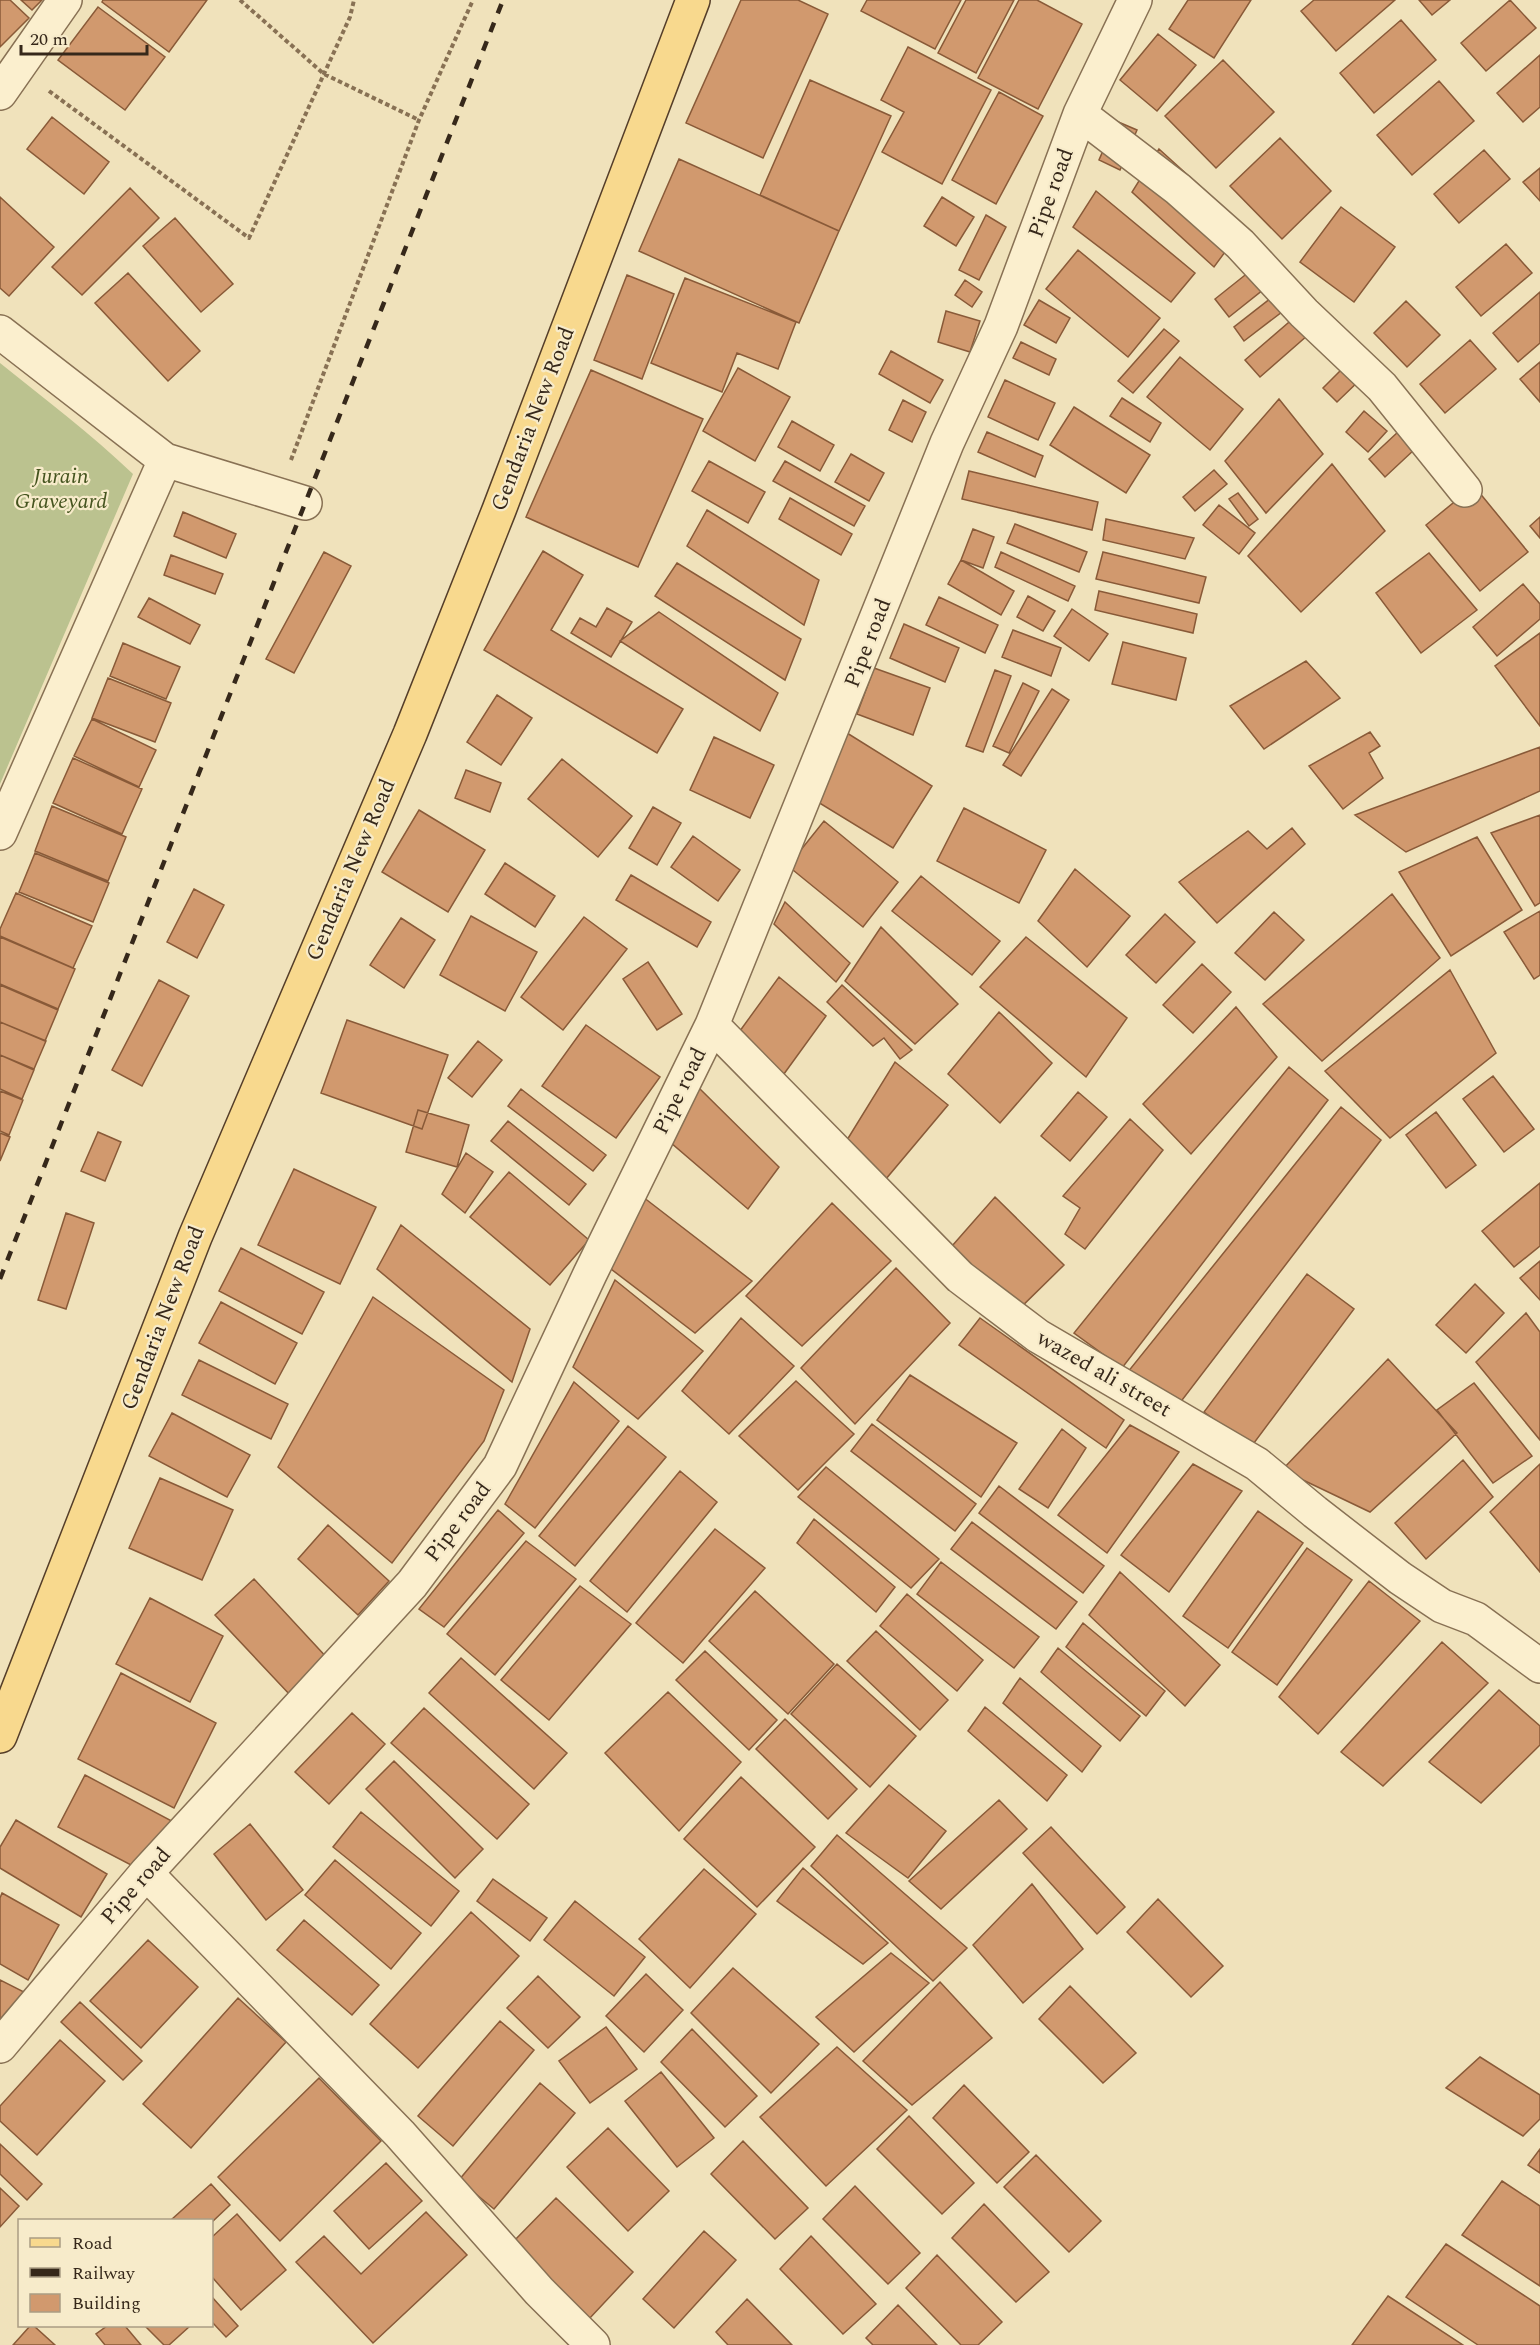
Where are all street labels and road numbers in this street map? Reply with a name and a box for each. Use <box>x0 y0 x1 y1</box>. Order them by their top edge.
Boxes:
street label: Pipe road <box>1020 143 1082 243</box>
street label: Gendaria New Road <box>483 322 583 516</box>
street label: Pipe road <box>836 593 900 693</box>
street label: Gendaria New Road <box>298 774 404 966</box>
street label: Pipe road <box>645 1042 715 1140</box>
street label: Gendaria New Road <box>113 1221 213 1415</box>
street label: wazed ali street <box>1030 1322 1178 1426</box>
street label: Pipe road <box>417 1475 499 1569</box>
street label: Pipe road <box>93 1840 179 1932</box>

